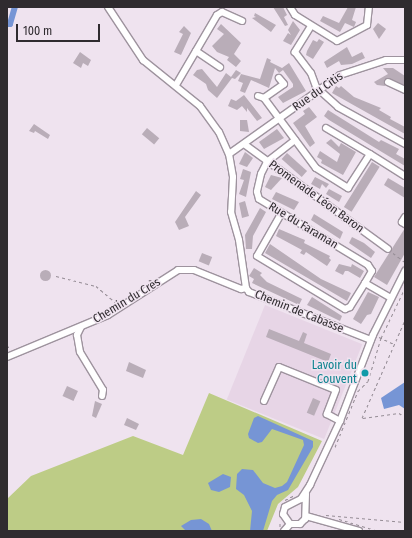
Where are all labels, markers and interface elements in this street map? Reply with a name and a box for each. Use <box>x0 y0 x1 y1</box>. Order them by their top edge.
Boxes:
scale bar <box>18 16 102 42</box>
text: 100 m <box>23 24 52 38</box>
street label: Rue du Citis <box>290 69 346 115</box>
street label: Promenade Léon Baron <box>266 158 366 236</box>
street label: Rue du Faraman <box>266 200 340 252</box>
street label: Chemin du Crès <box>91 275 163 327</box>
street label: Chemin de Cabasse <box>252 288 346 336</box>
place label: Lavoir du Couvent <box>312 359 357 387</box>
marker: Lavoir du Couvent <box>360 368 370 378</box>

